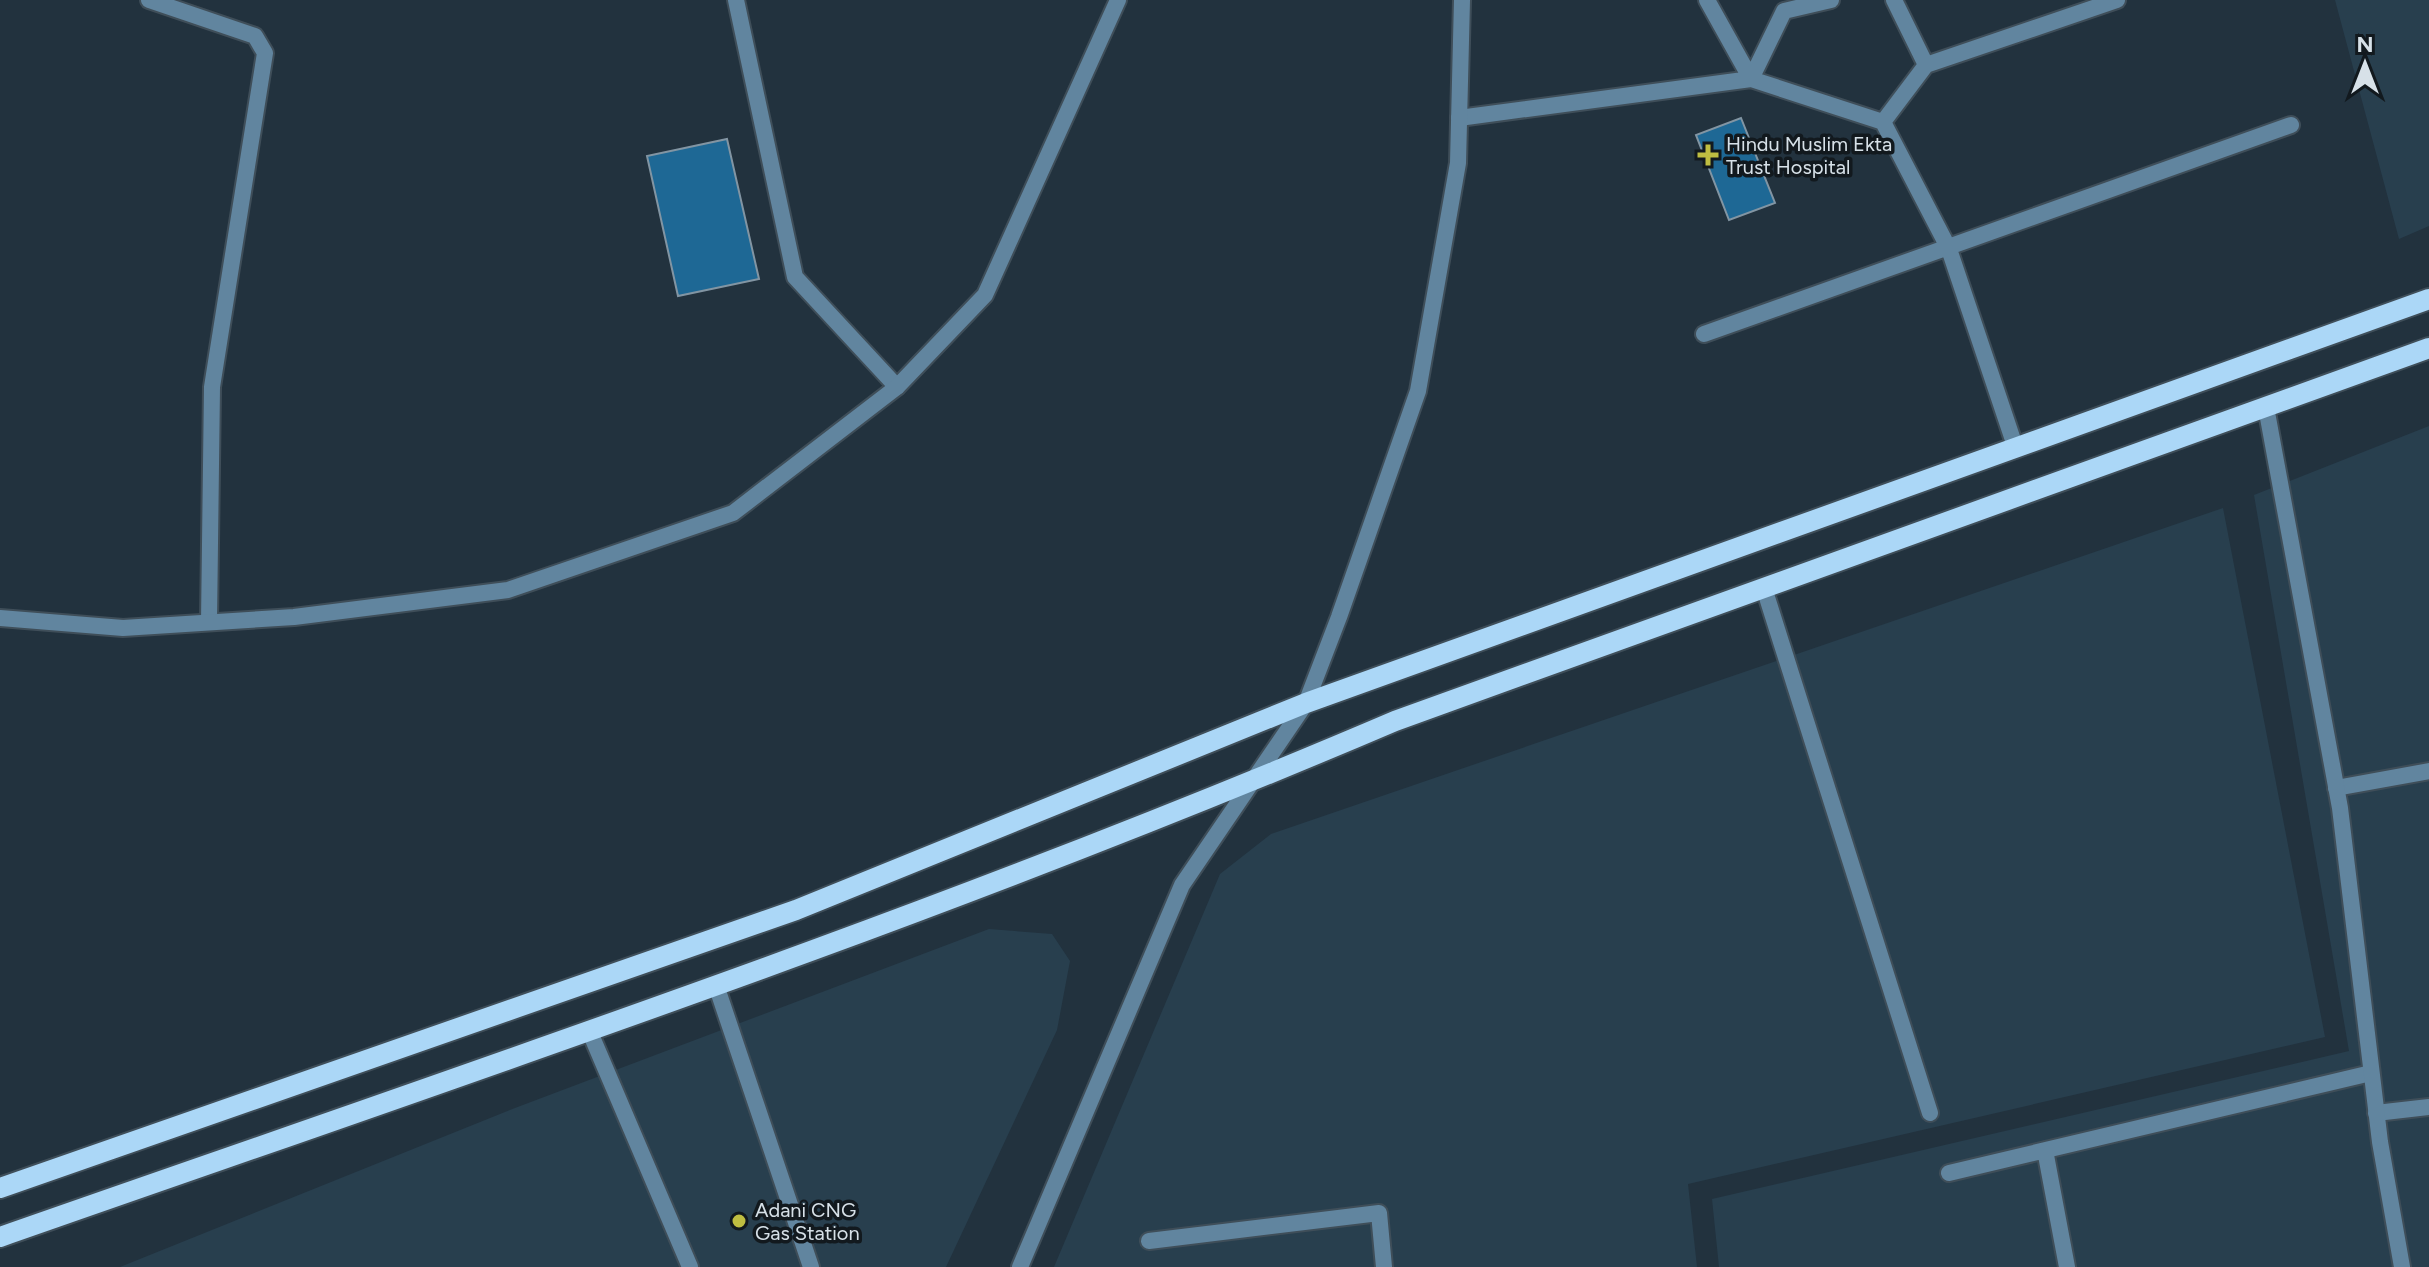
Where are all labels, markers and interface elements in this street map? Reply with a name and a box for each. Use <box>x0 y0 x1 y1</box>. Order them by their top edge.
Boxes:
north arrow <box>2325 24 2405 104</box>
text: N <box>2356 31 2374 58</box>
place label: Hindu Muslim Ekta Trust Hospital <box>1726 132 1892 179</box>
marker: Hindu Muslim Ekta Trust Hospital <box>1697 144 1719 166</box>
place label: Adani CNG Gas Station <box>755 1198 860 1245</box>
marker: Adani CNG Gas Station <box>730 1212 748 1230</box>

